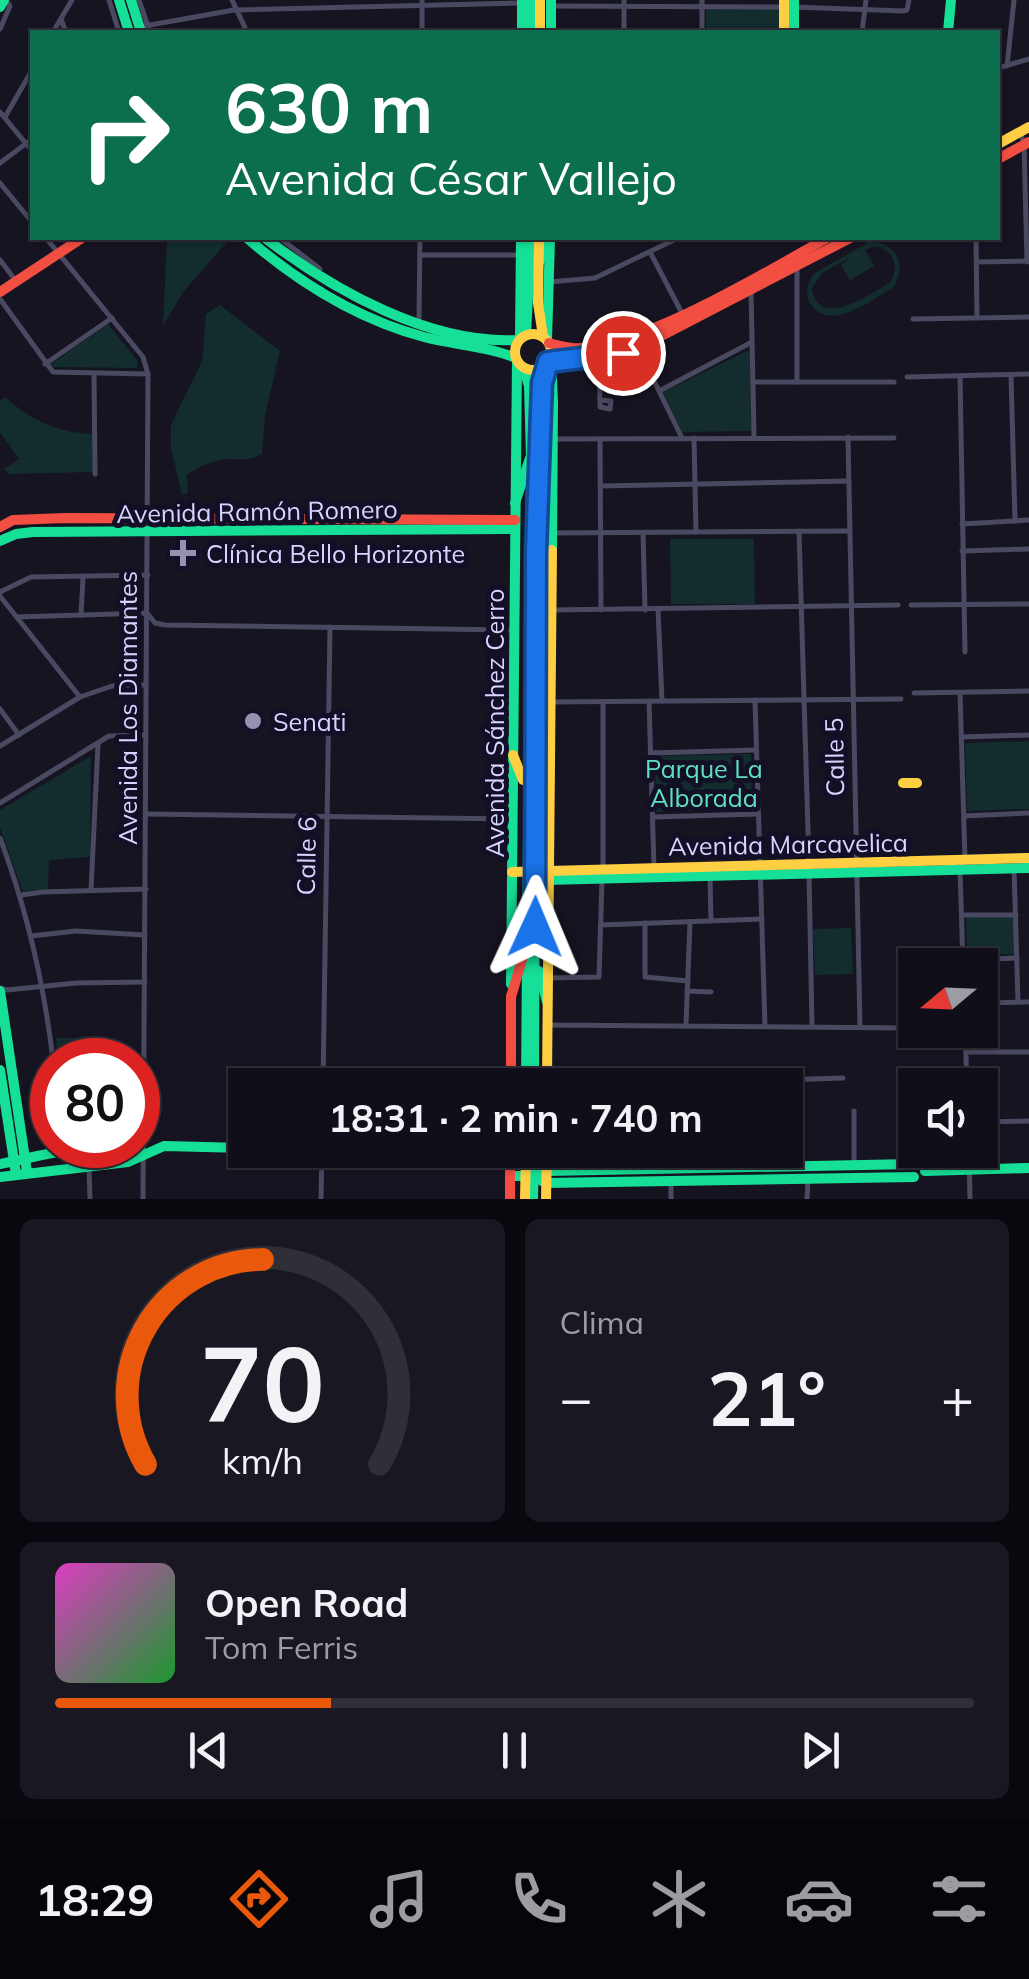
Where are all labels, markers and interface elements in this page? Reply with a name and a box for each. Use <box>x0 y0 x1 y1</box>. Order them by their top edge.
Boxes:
text: 630 m <box>225 63 433 151</box>
icon: right <box>60 70 190 200</box>
text: Avenida César Vallejo <box>225 150 677 206</box>
pin <box>581 311 666 396</box>
icon: arrive <box>596 326 651 381</box>
street label: Avenida Ramón Romero <box>116 493 398 529</box>
place label: Clínica Bello Horizonte <box>206 538 465 569</box>
marker: Clínica Bello Horizonte <box>170 540 196 566</box>
street label: Avenida Los Diamantes <box>112 571 143 845</box>
street label: Avenida Sánchez Cerro <box>479 589 510 857</box>
place label: Senati <box>273 706 347 737</box>
marker: Senati <box>242 710 264 732</box>
street label: Calle 5 <box>818 717 850 797</box>
park label: Parque La Alborada <box>645 753 763 813</box>
street label: Calle 6 <box>290 816 322 896</box>
street label: Avenida Marcavelica <box>668 826 908 862</box>
position arrow <box>483 875 587 979</box>
north arrow <box>898 948 998 1048</box>
map controls <box>898 948 998 1168</box>
speed limit sign: 80 <box>30 1038 160 1168</box>
button: sound <box>898 1068 998 1168</box>
text: 18:31 · 2 min · 740 m <box>328 1094 703 1142</box>
text: Clima <box>560 1302 644 1342</box>
text: 70 <box>200 1317 325 1448</box>
text: 21° <box>708 1351 826 1445</box>
text: − <box>560 1363 593 1432</box>
text: + <box>941 1363 974 1432</box>
text: km/h <box>222 1438 303 1483</box>
text: Open Road <box>205 1579 408 1627</box>
text: Tom Ferris <box>205 1627 358 1667</box>
icon: previous <box>181 1723 236 1778</box>
icon: pause <box>487 1723 542 1778</box>
icon: next <box>793 1723 848 1778</box>
icon: directions <box>224 1864 294 1934</box>
icon: music <box>364 1864 434 1934</box>
icon: phone <box>504 1864 574 1934</box>
icon: climate <box>644 1864 714 1934</box>
icon: car <box>784 1864 854 1934</box>
icon: filters <box>924 1864 994 1934</box>
text: 18:29 <box>35 1871 154 1927</box>

